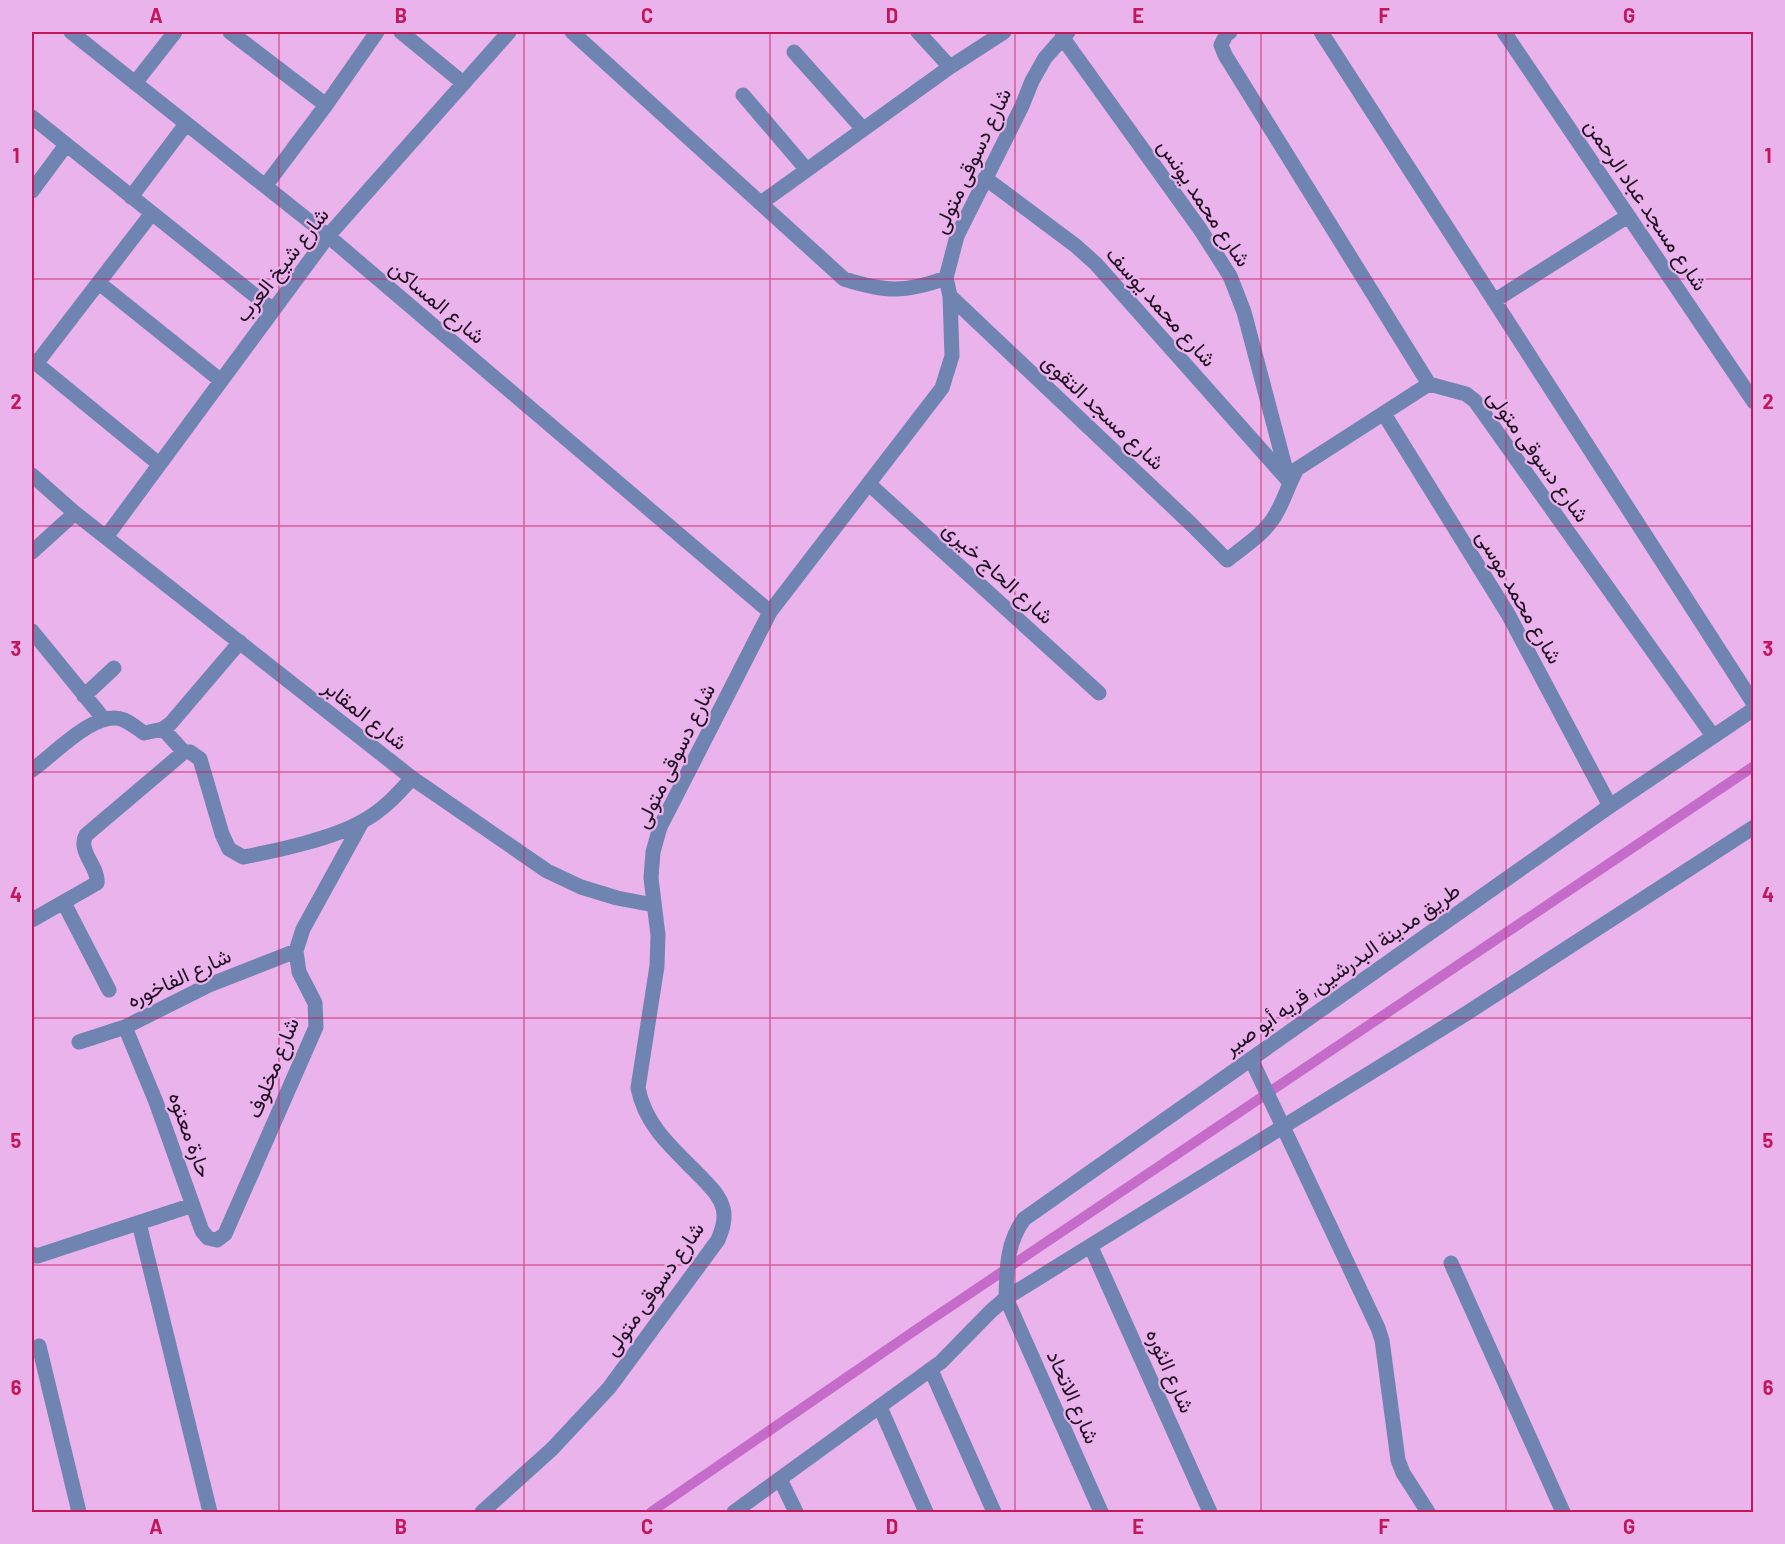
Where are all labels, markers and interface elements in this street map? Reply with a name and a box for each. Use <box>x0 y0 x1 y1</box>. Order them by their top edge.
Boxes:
text: A <box>149 3 163 27</box>
text: B <box>395 3 407 27</box>
text: C <box>641 3 653 27</box>
text: D <box>886 3 898 27</box>
text: E <box>1132 3 1144 27</box>
text: F <box>1378 3 1390 27</box>
text: G <box>1623 3 1635 27</box>
street label: شارع دسوقى متولى <box>926 84 1018 238</box>
street label: شارع مسجد عباد الرحمن <box>1578 114 1714 296</box>
street label: شارع محمد يونس <box>1151 134 1257 272</box>
text: 1 <box>12 143 20 167</box>
text: 1 <box>1764 143 1772 167</box>
street label: شارع شيخ العرب <box>228 202 336 328</box>
street label: شارع محمد يوسف <box>1100 241 1222 373</box>
street label: شارع المساكن <box>383 254 491 350</box>
street label: شارع مسجد التقوى <box>1035 348 1171 476</box>
street label: شارع دسوقى متولى <box>1480 384 1596 528</box>
text: 2 <box>10 389 22 413</box>
text: 2 <box>1762 389 1774 413</box>
street label: شارع الحاج خيرى <box>936 516 1060 630</box>
street label: شارع محمد موسى <box>1469 525 1569 669</box>
text: 3 <box>11 636 21 660</box>
text: 3 <box>1763 636 1773 660</box>
street label: شارع المقابر <box>316 673 413 757</box>
street label: شارع دسوقى متولى <box>628 679 722 833</box>
street label: طريق مدينة البدرشين, قريه أبو صير <box>1217 877 1465 1061</box>
text: 4 <box>10 882 22 906</box>
text: 4 <box>1762 882 1774 906</box>
street label: شارع الفاخوره <box>122 942 236 1014</box>
street label: شارع مخلوف <box>240 1014 306 1122</box>
street label: حارة معتوه <box>163 1088 218 1181</box>
text: 5 <box>11 1128 22 1152</box>
text: 5 <box>1763 1128 1774 1152</box>
street label: شارع دسوقى متولى <box>597 1216 711 1362</box>
street label: شارع الثوره <box>1139 1324 1201 1418</box>
street label: شارع الاتحاد <box>1040 1346 1106 1448</box>
text: 6 <box>11 1375 22 1399</box>
text: 6 <box>1763 1375 1774 1399</box>
text: A <box>149 1514 163 1538</box>
text: B <box>395 1514 407 1538</box>
text: C <box>641 1514 653 1538</box>
text: D <box>886 1514 898 1538</box>
text: E <box>1132 1514 1144 1538</box>
text: F <box>1378 1514 1390 1538</box>
text: G <box>1623 1514 1635 1538</box>

